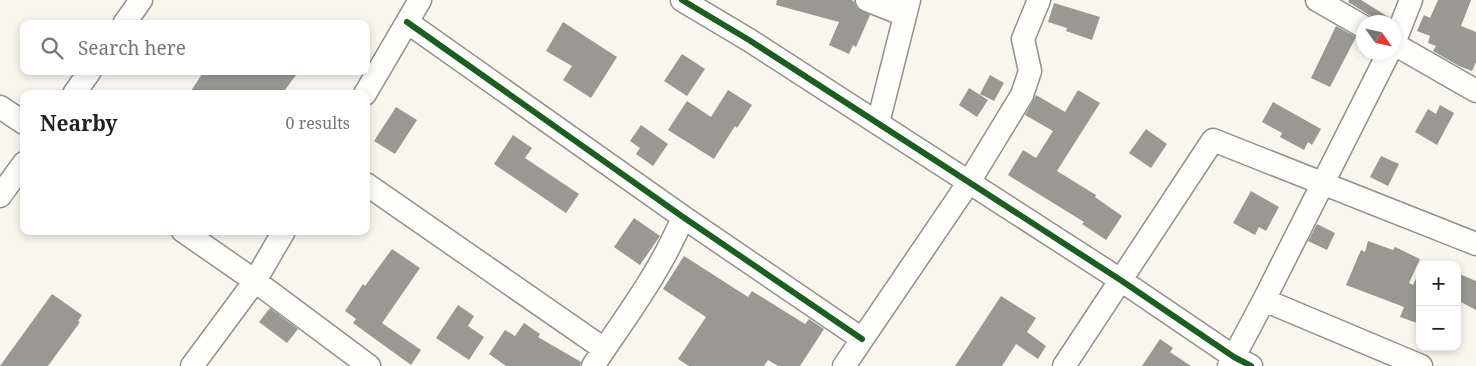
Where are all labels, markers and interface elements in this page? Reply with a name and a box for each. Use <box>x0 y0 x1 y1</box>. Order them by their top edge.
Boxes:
north arrow <box>1356 15 1401 60</box>
search box <box>20 20 370 75</box>
icon: search <box>38 34 66 62</box>
text: Search here <box>78 35 186 61</box>
text: Nearby <box>40 109 118 137</box>
text: 0 results <box>286 112 350 134</box>
map controls <box>1416 261 1461 351</box>
button: + <box>1416 261 1461 306</box>
button: − <box>1416 306 1461 351</box>

